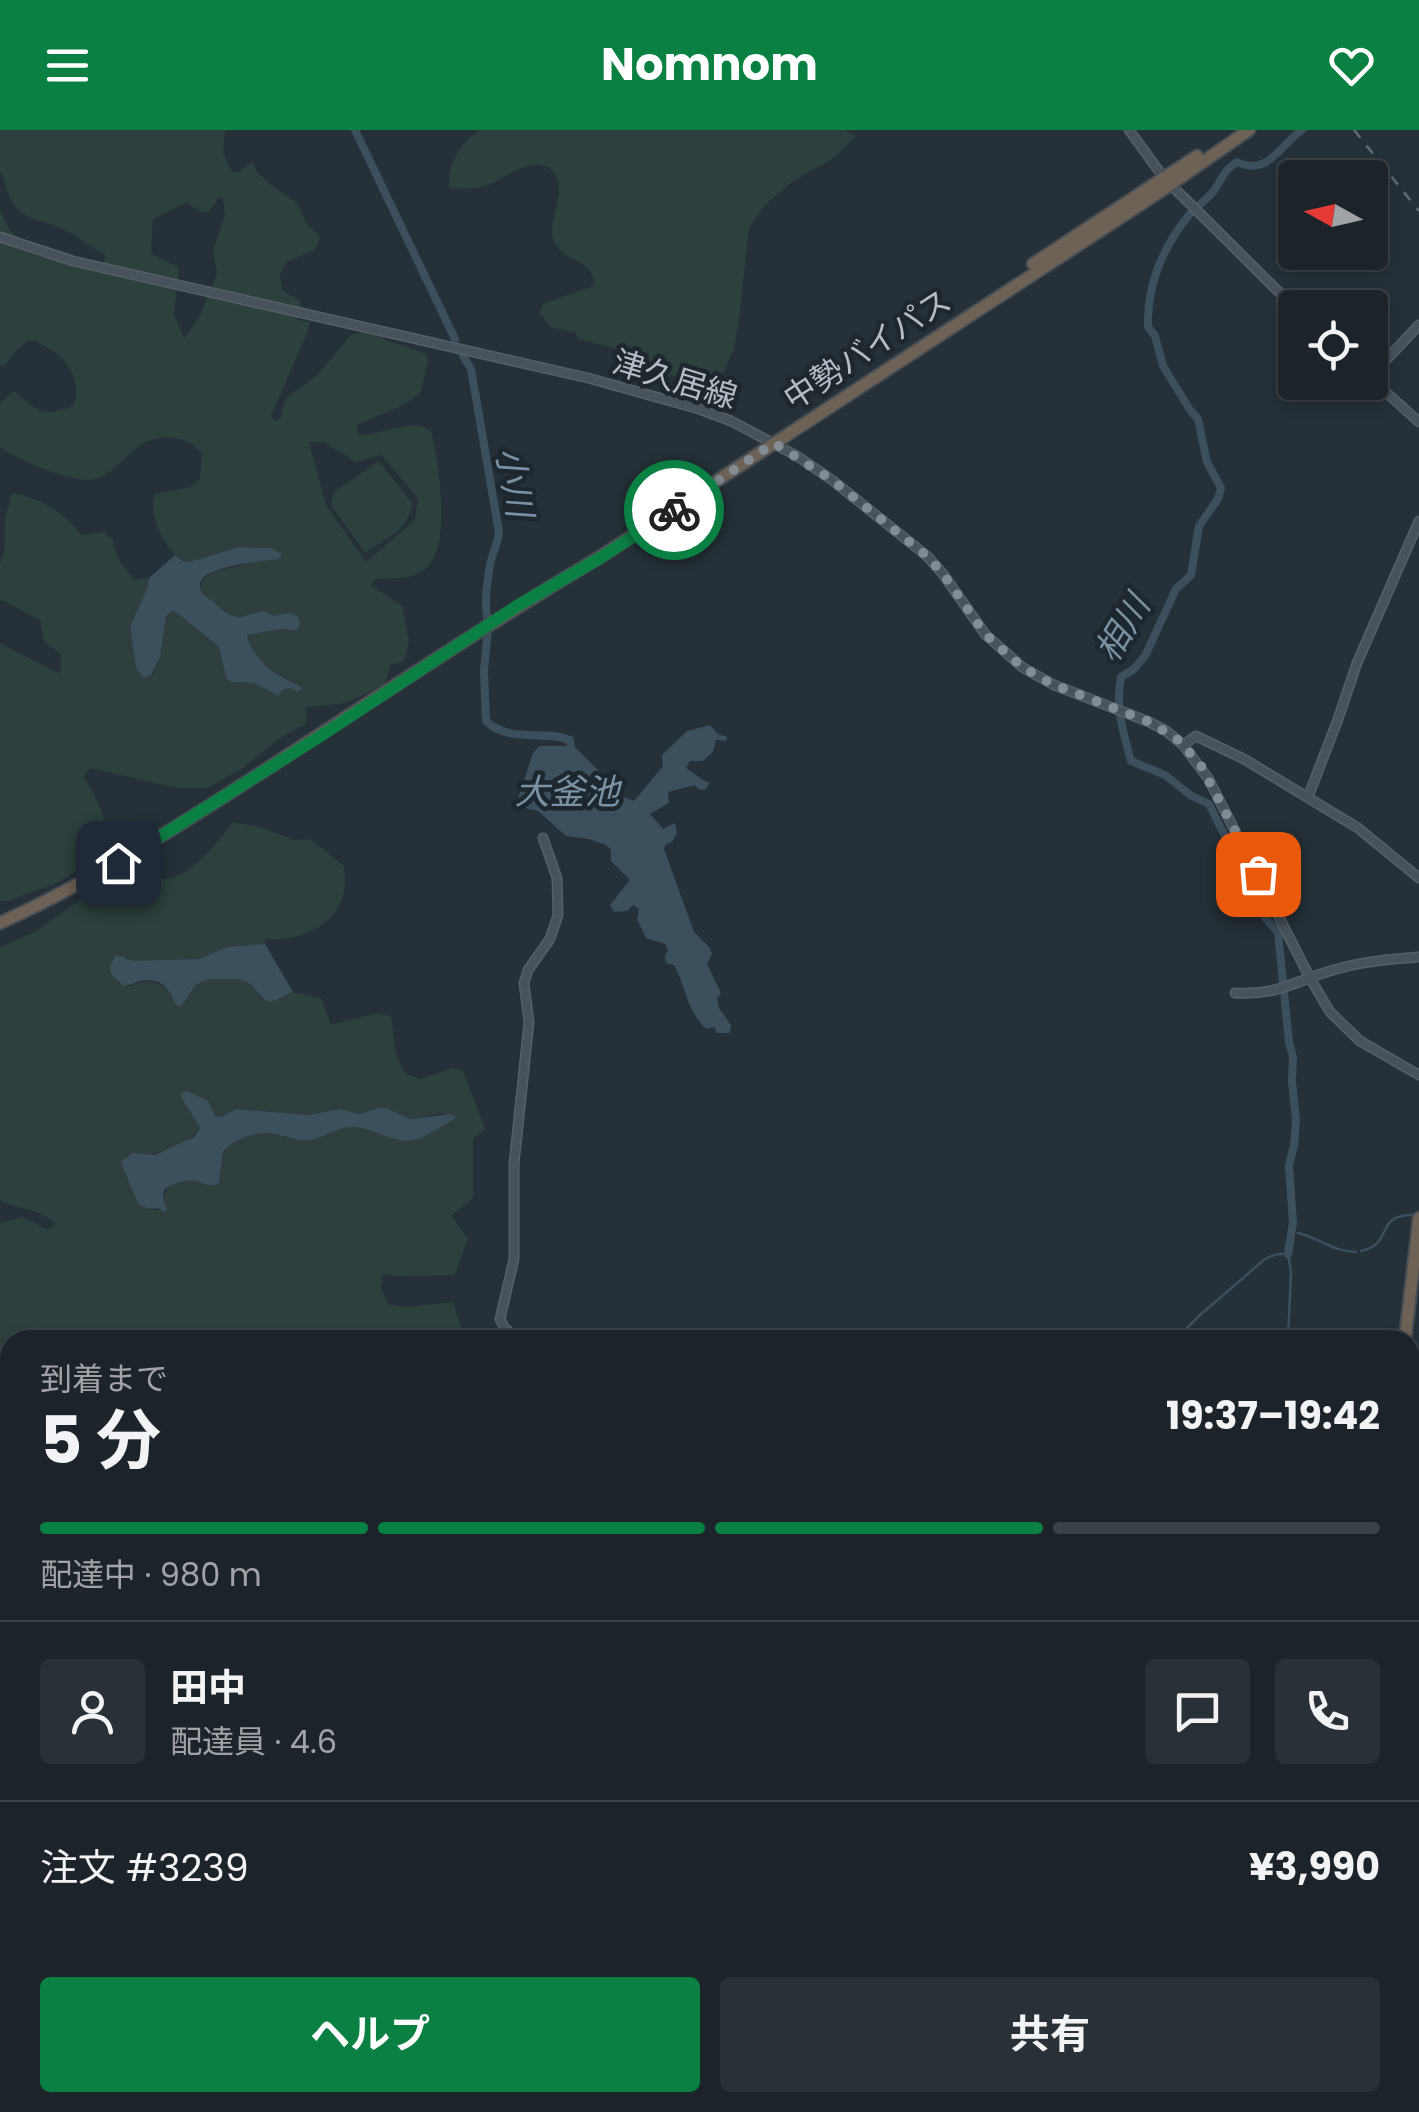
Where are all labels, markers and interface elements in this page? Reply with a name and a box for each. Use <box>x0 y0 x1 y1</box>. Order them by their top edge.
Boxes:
text: Nomnom <box>601 33 818 96</box>
icon: menu <box>40 38 95 93</box>
icon: heart <box>1324 38 1379 93</box>
north arrow <box>1278 160 1388 270</box>
map controls <box>1278 160 1388 400</box>
street label: 中勢バイパス <box>774 278 960 420</box>
button: locate <box>1278 290 1388 400</box>
street label: 津久居線 <box>607 339 743 419</box>
water label: 小川 <box>485 443 546 525</box>
courier <box>624 460 724 560</box>
icon: bike <box>647 483 702 538</box>
water label: 相川 <box>1083 582 1163 671</box>
water label: 大釜池 <box>514 767 622 816</box>
pin <box>76 821 161 906</box>
pin <box>1216 832 1301 917</box>
icon: home <box>91 836 146 891</box>
icon: bag <box>1231 847 1286 902</box>
text: 到着まで <box>40 1356 168 1401</box>
text: 19:37–19:42 <box>1166 1389 1380 1442</box>
text: 5 分 <box>40 1395 161 1486</box>
text: 配達中 · 980 m <box>40 1552 262 1597</box>
button: person <box>40 1659 145 1764</box>
button: chat <box>1145 1659 1250 1764</box>
button: phone <box>1275 1659 1380 1764</box>
text: 田中 <box>170 1661 246 1714</box>
text: 配達員 · 4.6 <box>170 1719 337 1764</box>
text: ¥3,990 <box>1249 1840 1380 1893</box>
text: 注文 #3239 <box>40 1841 249 1894</box>
button: ヘルプ <box>40 1977 700 2092</box>
button: 共有 <box>720 1977 1380 2092</box>

